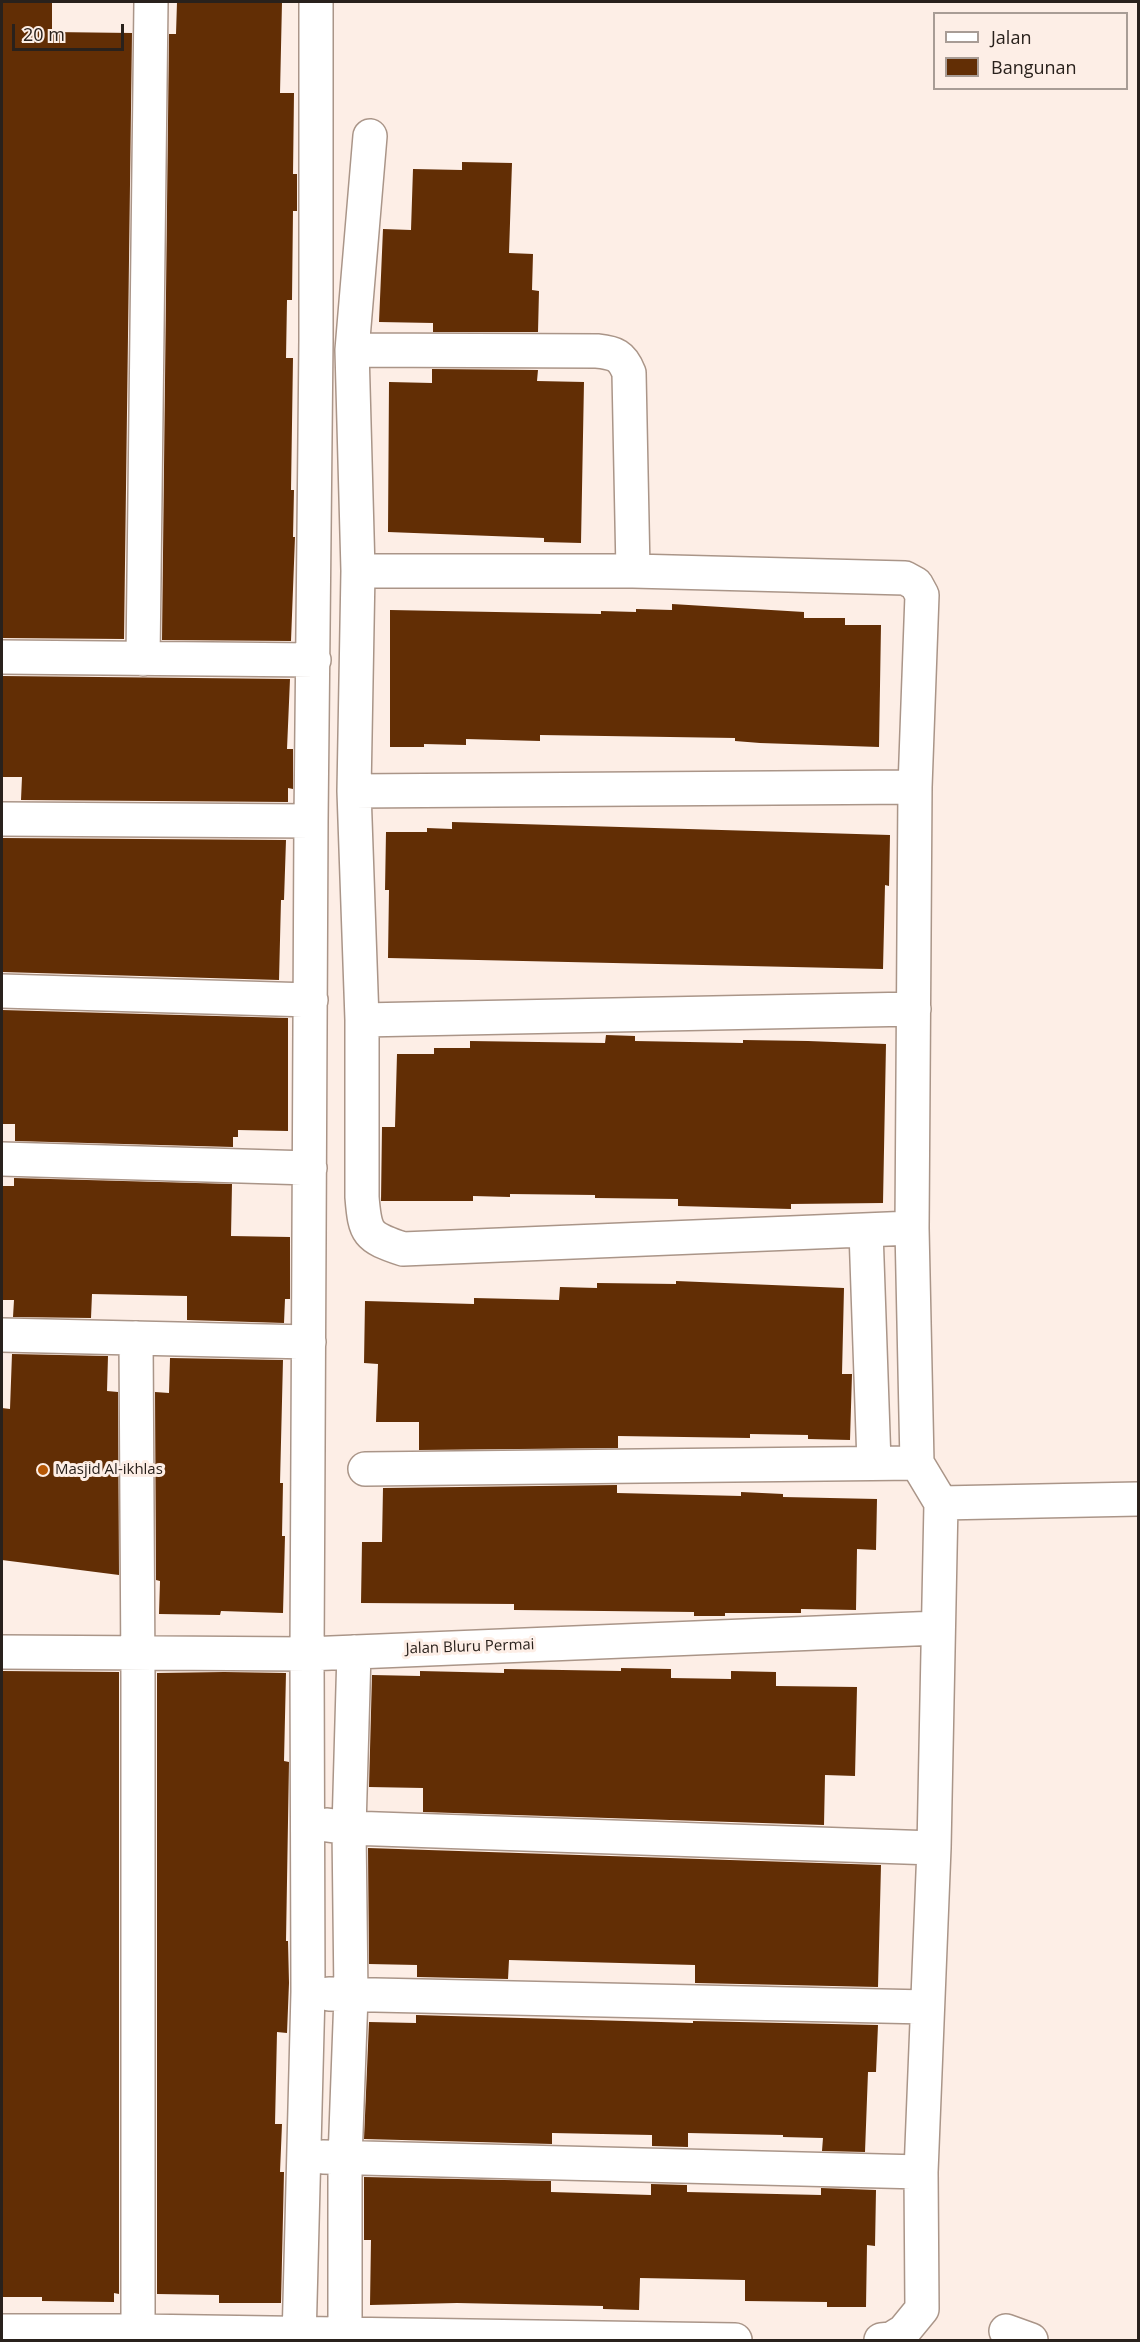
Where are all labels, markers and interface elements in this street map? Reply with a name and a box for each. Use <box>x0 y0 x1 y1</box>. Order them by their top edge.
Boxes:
scale bar <box>15 12 128 50</box>
legend <box>933 12 1128 90</box>
text: 20 m <box>23 22 65 46</box>
text: Jalan <box>991 25 1031 49</box>
text: Bangunan <box>991 55 1077 79</box>
place label: Masjid Al-ikhlas <box>55 1461 163 1479</box>
marker: Masjid Al-ikhlas <box>36 1463 50 1477</box>
street label: Jalan Bluru Permai <box>405 1636 535 1658</box>

